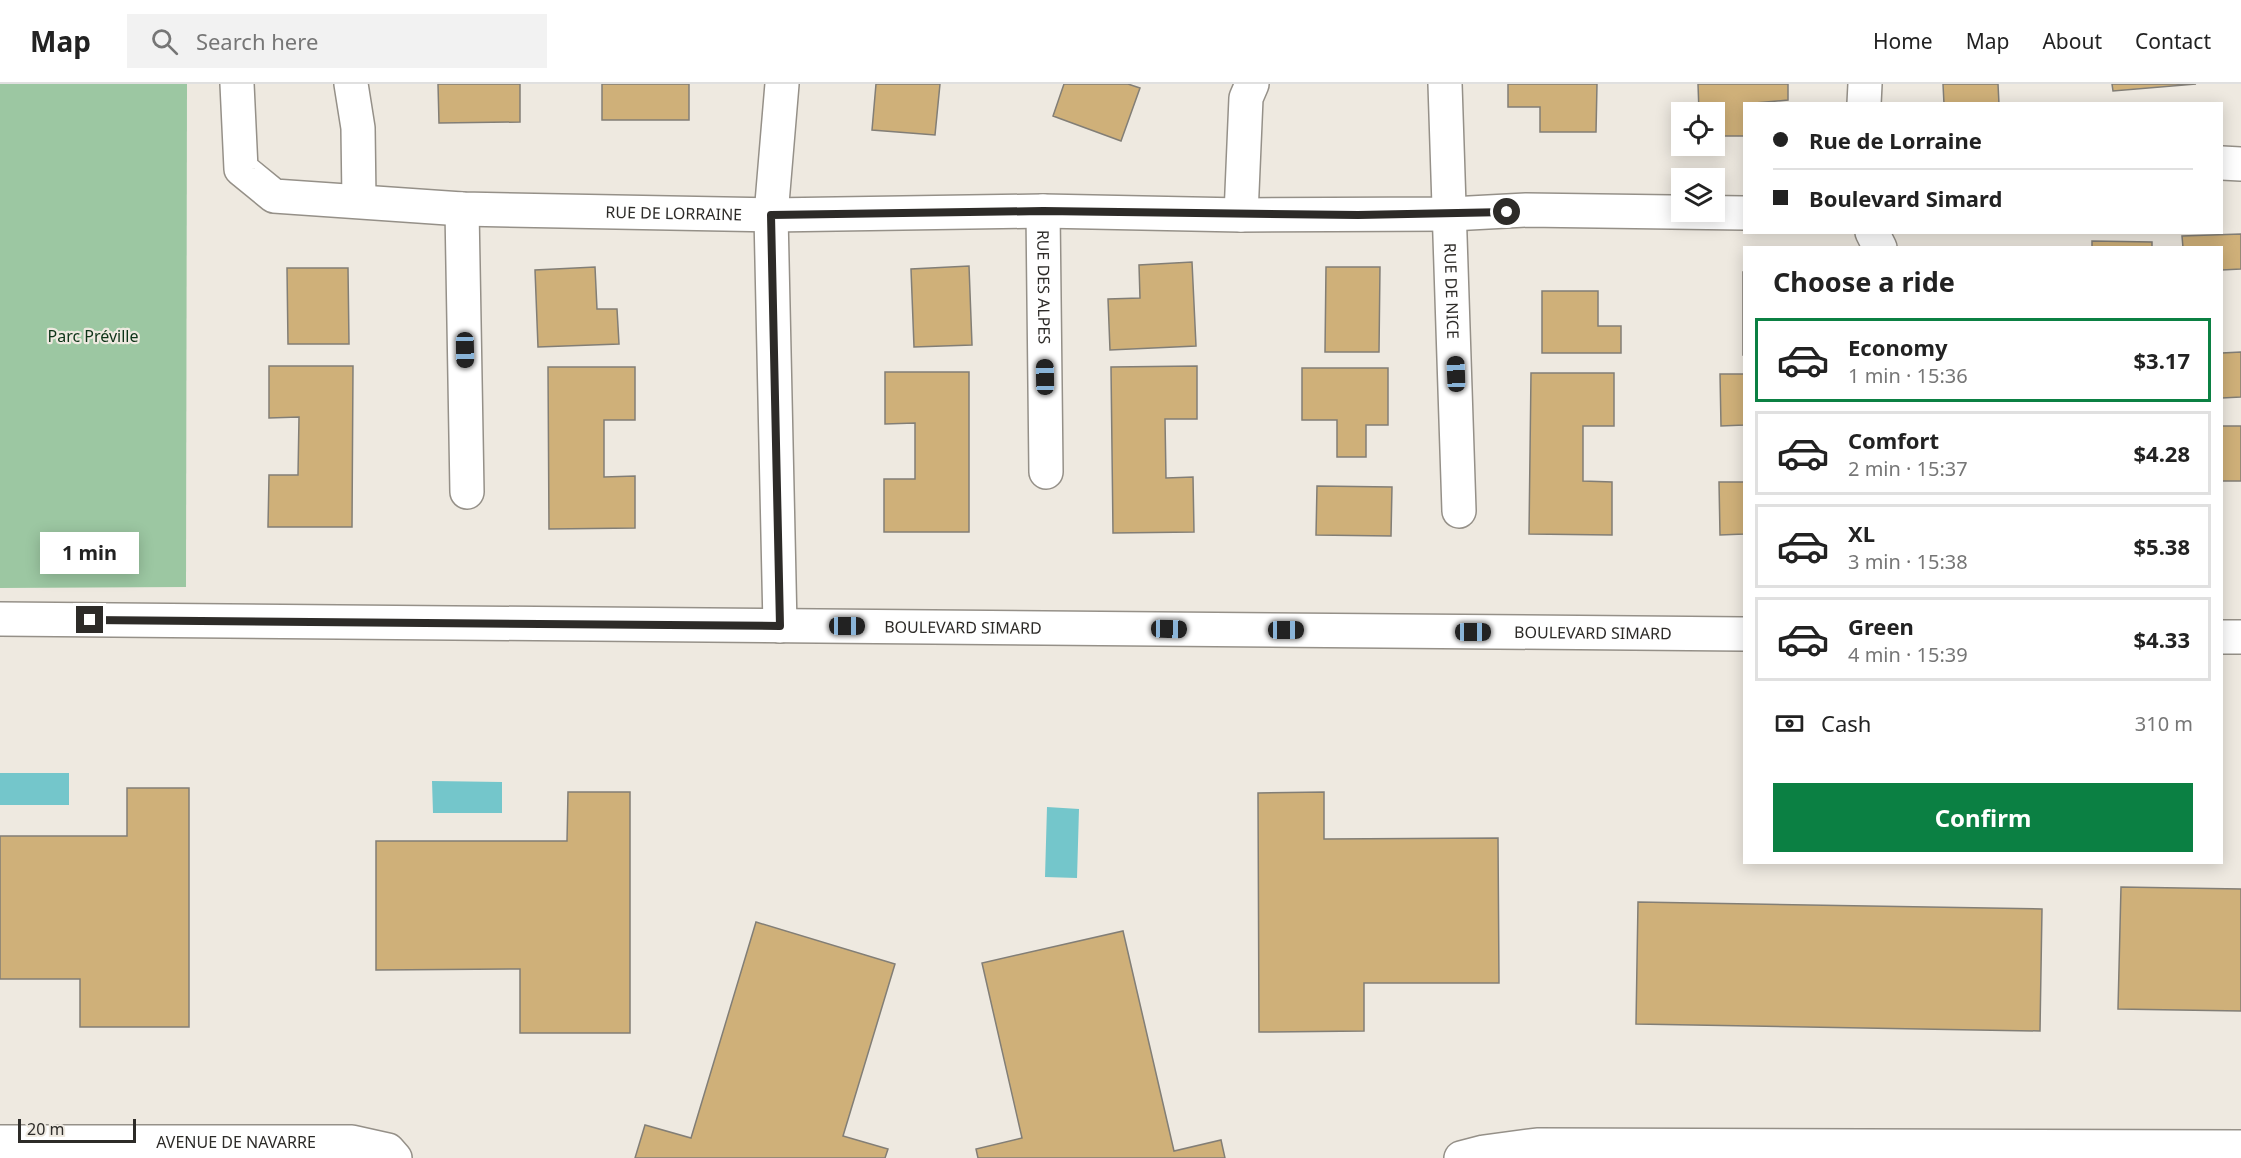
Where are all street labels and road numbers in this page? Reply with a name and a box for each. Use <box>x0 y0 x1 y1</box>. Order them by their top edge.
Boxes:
street label: RUE DE LORRAINE <box>605 201 742 225</box>
street label: RUE DES ALPES <box>1032 230 1056 344</box>
street label: RUE DE NICE <box>1439 242 1464 339</box>
street label: BOULEVARD SIMARD <box>884 616 1042 639</box>
street label: BOULEVARD SIMARD <box>1514 621 1672 644</box>
street label: AVENUE DE NAVARRE <box>156 1131 316 1153</box>

